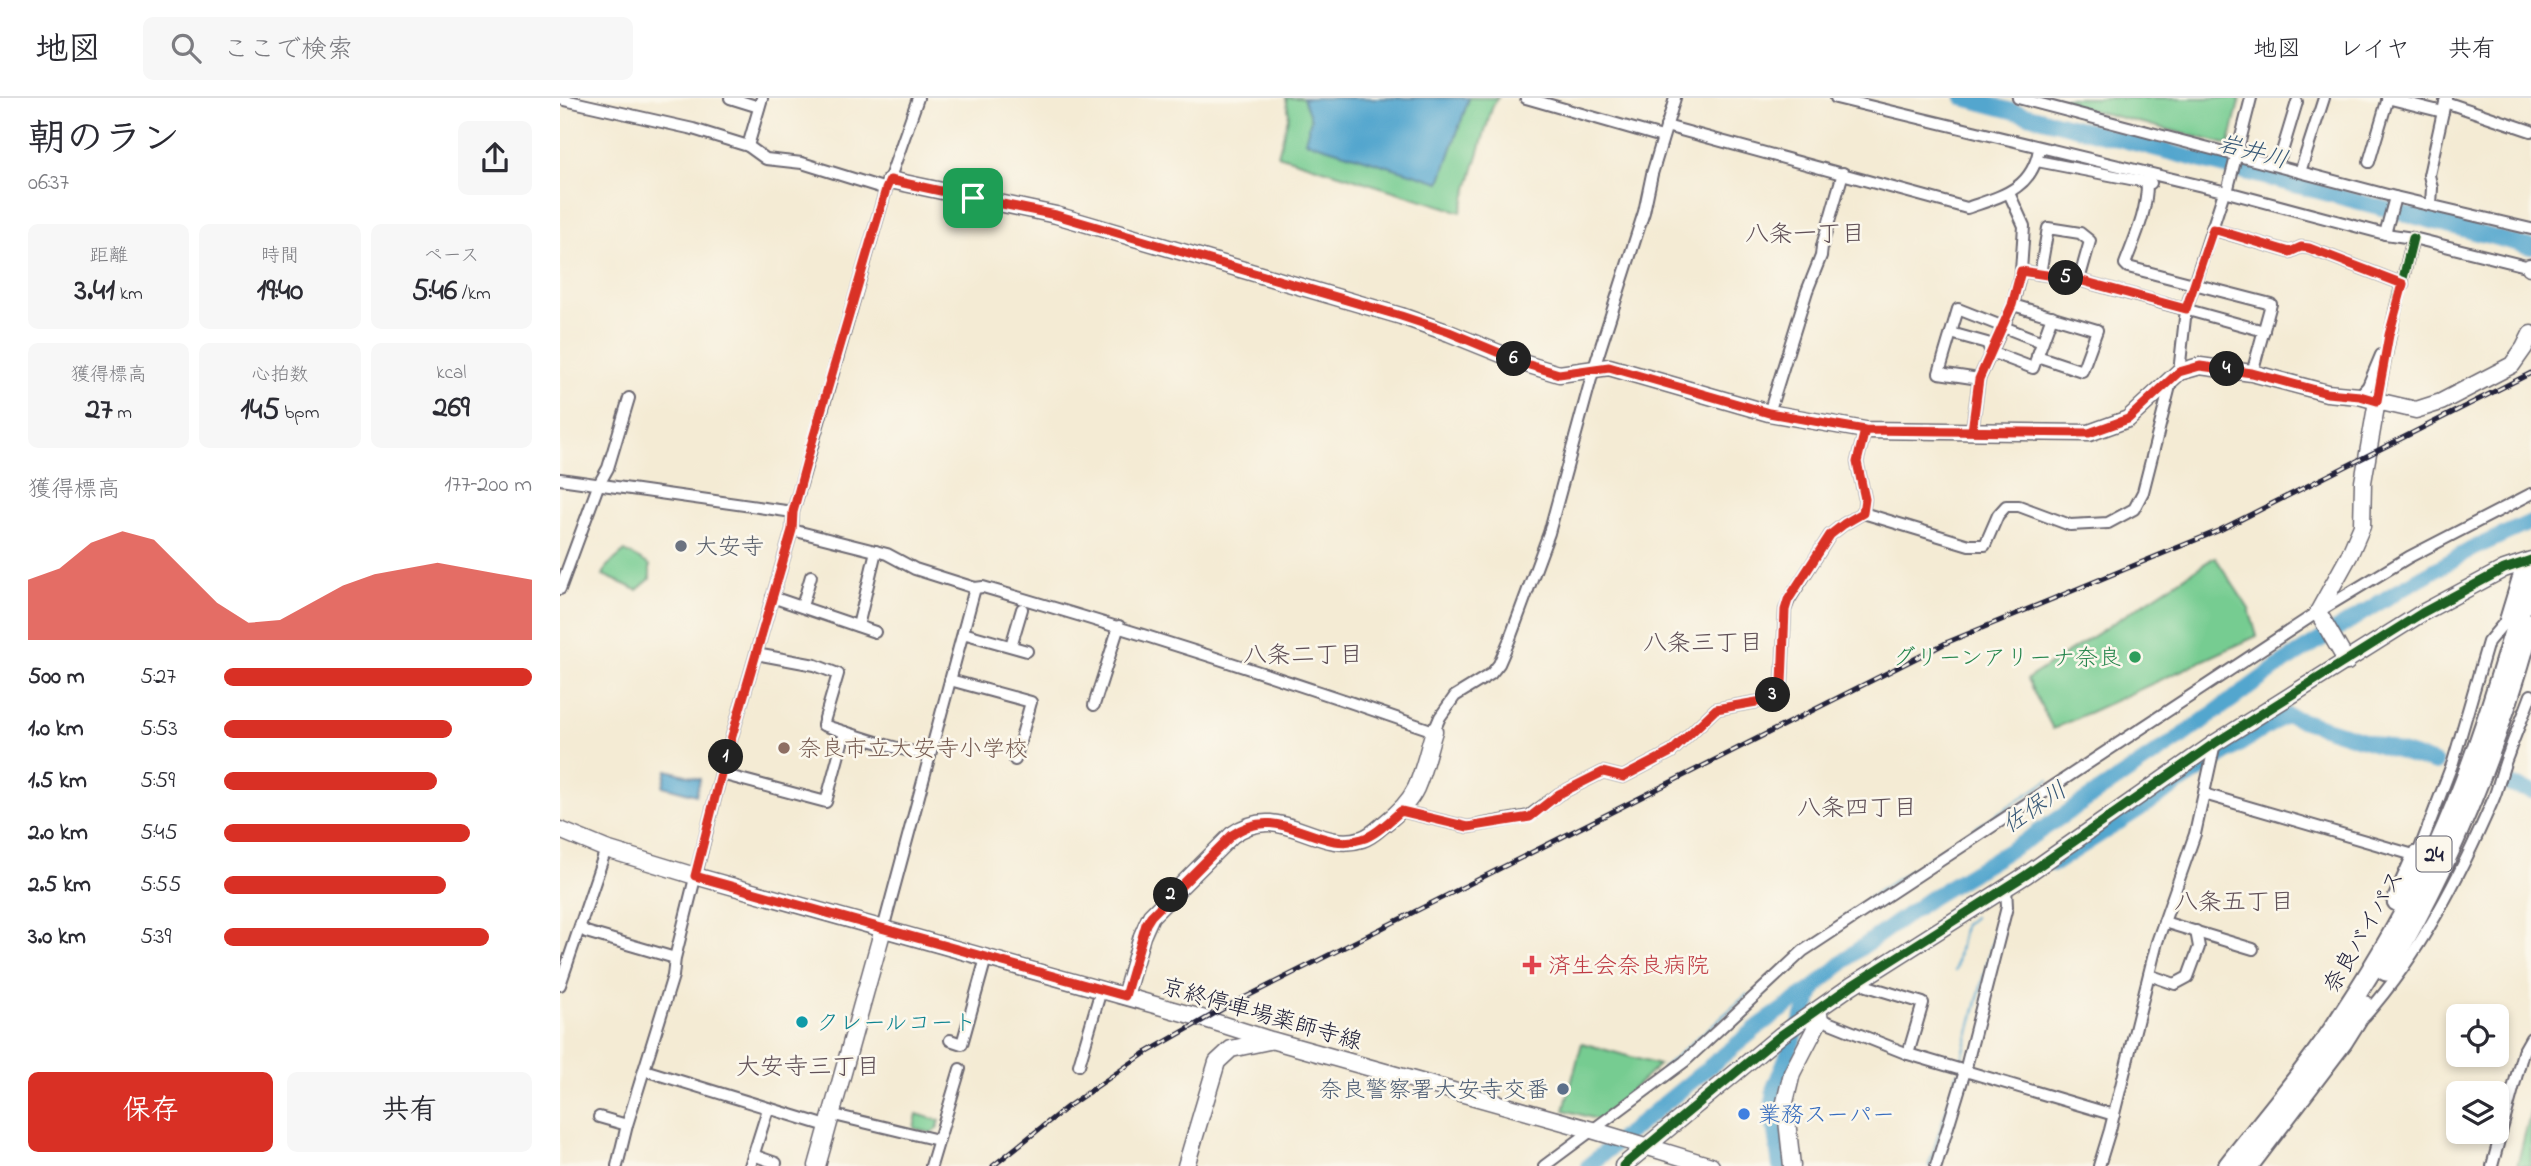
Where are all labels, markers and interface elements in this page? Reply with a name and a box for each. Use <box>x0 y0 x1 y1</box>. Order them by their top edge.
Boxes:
search box <box>143 17 633 80</box>
text: 地図 <box>35 27 101 75</box>
icon: search <box>167 29 205 67</box>
text: ここで検索 <box>223 32 353 70</box>
text: 地図 <box>2253 33 2301 68</box>
text: レイヤ <box>2339 33 2410 68</box>
text: 共有 <box>2448 33 2496 68</box>
text: 朝のラン <box>28 113 180 169</box>
button: share <box>458 121 532 195</box>
water label: 岩井川 <box>2213 127 2292 180</box>
text: 06:37 <box>28 167 69 200</box>
pin <box>943 168 1003 228</box>
icon: arrive <box>954 179 992 217</box>
district label: 八条一丁目 <box>1745 218 1865 253</box>
text: 距離 <box>90 243 128 270</box>
text: 時間 <box>261 243 299 270</box>
text: ペース <box>423 243 479 270</box>
pin: 5 <box>2048 260 2084 296</box>
text: 5 <box>2060 264 2071 291</box>
text: 3.41 <box>75 270 115 314</box>
text: 19:40 <box>257 270 303 314</box>
text: 5:46 <box>412 270 457 314</box>
text: km <box>115 281 143 308</box>
text: /km <box>457 281 491 308</box>
pin: 6 <box>1496 342 1532 376</box>
text: 6 <box>1509 345 1518 372</box>
pin: 4 <box>2210 352 2244 386</box>
text: 4 <box>2223 355 2230 382</box>
text: kcal <box>436 360 466 387</box>
text: 獲得標高 <box>71 362 147 389</box>
text: 心拍数 <box>251 362 309 389</box>
text: 269 <box>433 387 470 431</box>
text: 27 <box>85 389 113 433</box>
text: 145 <box>241 389 280 433</box>
text: m <box>113 400 132 427</box>
text: bpm <box>280 400 319 427</box>
text: 177–200 m <box>444 469 532 502</box>
text: 獲得標高 <box>28 474 120 507</box>
place label: 大安寺 <box>695 532 764 565</box>
marker: 大安寺 <box>673 538 689 554</box>
district label: 八条三丁目 <box>1643 627 1763 662</box>
district label: 八条二丁目 <box>1243 639 1363 674</box>
place label: グリーンアリーナ奈良 <box>1892 643 2121 676</box>
marker: グリーンアリーナ奈良 <box>2127 649 2143 665</box>
text: 500 m <box>28 661 85 694</box>
text: 5:27 <box>140 661 176 694</box>
pin: 3 <box>1756 678 1790 712</box>
text: 3 <box>1769 681 1776 708</box>
text: 1.0 km <box>28 713 84 746</box>
text: 5:53 <box>140 713 178 746</box>
place label: 奈良市立大安寺小学校 <box>798 734 1028 767</box>
pin: 1 <box>708 740 744 774</box>
marker: 奈良市立大安寺小学校 <box>776 740 792 756</box>
text: 1 <box>722 743 729 770</box>
text: 1.5 km <box>28 765 87 798</box>
text: 5:59 <box>140 765 175 798</box>
water label: 佐保川 <box>1996 774 2075 844</box>
district label: 八条四丁目 <box>1797 792 1917 827</box>
text: 2.0 km <box>28 817 88 850</box>
text: 5:45 <box>140 817 178 850</box>
road number: 24 <box>2416 836 2452 872</box>
street label: 奈良バイパス <box>2316 864 2414 1000</box>
text: 2.5 km <box>28 869 91 902</box>
text: 5:55 <box>140 869 181 902</box>
pin: 2 <box>1154 878 1188 912</box>
text: 2 <box>1166 881 1175 908</box>
district label: 八条五丁目 <box>2174 886 2294 921</box>
text: 3.0 km <box>28 921 86 954</box>
text: 5:39 <box>140 921 172 954</box>
place label: 済生会奈良病院 <box>1548 951 1709 984</box>
marker: 済生会奈良病院 <box>1522 955 1542 975</box>
street label: 京終停車場薬師寺線 <box>1157 971 1365 1060</box>
map controls <box>2446 1004 2509 1144</box>
button: locate <box>2446 1004 2509 1067</box>
place label: クレールコート <box>816 1008 977 1041</box>
marker: クレールコート <box>794 1014 810 1030</box>
district label: 大安寺三丁目 <box>736 1051 880 1086</box>
button: 保存 <box>28 1072 273 1152</box>
button: 共有 <box>287 1072 532 1152</box>
place label: 奈良警察署大安寺交番 <box>1319 1075 1549 1108</box>
marker: 奈良警察署大安寺交番 <box>1555 1081 1571 1097</box>
button: layers <box>2446 1081 2509 1144</box>
place label: 業務スーパー <box>1758 1100 1895 1133</box>
marker: 業務スーパー <box>1736 1106 1752 1122</box>

